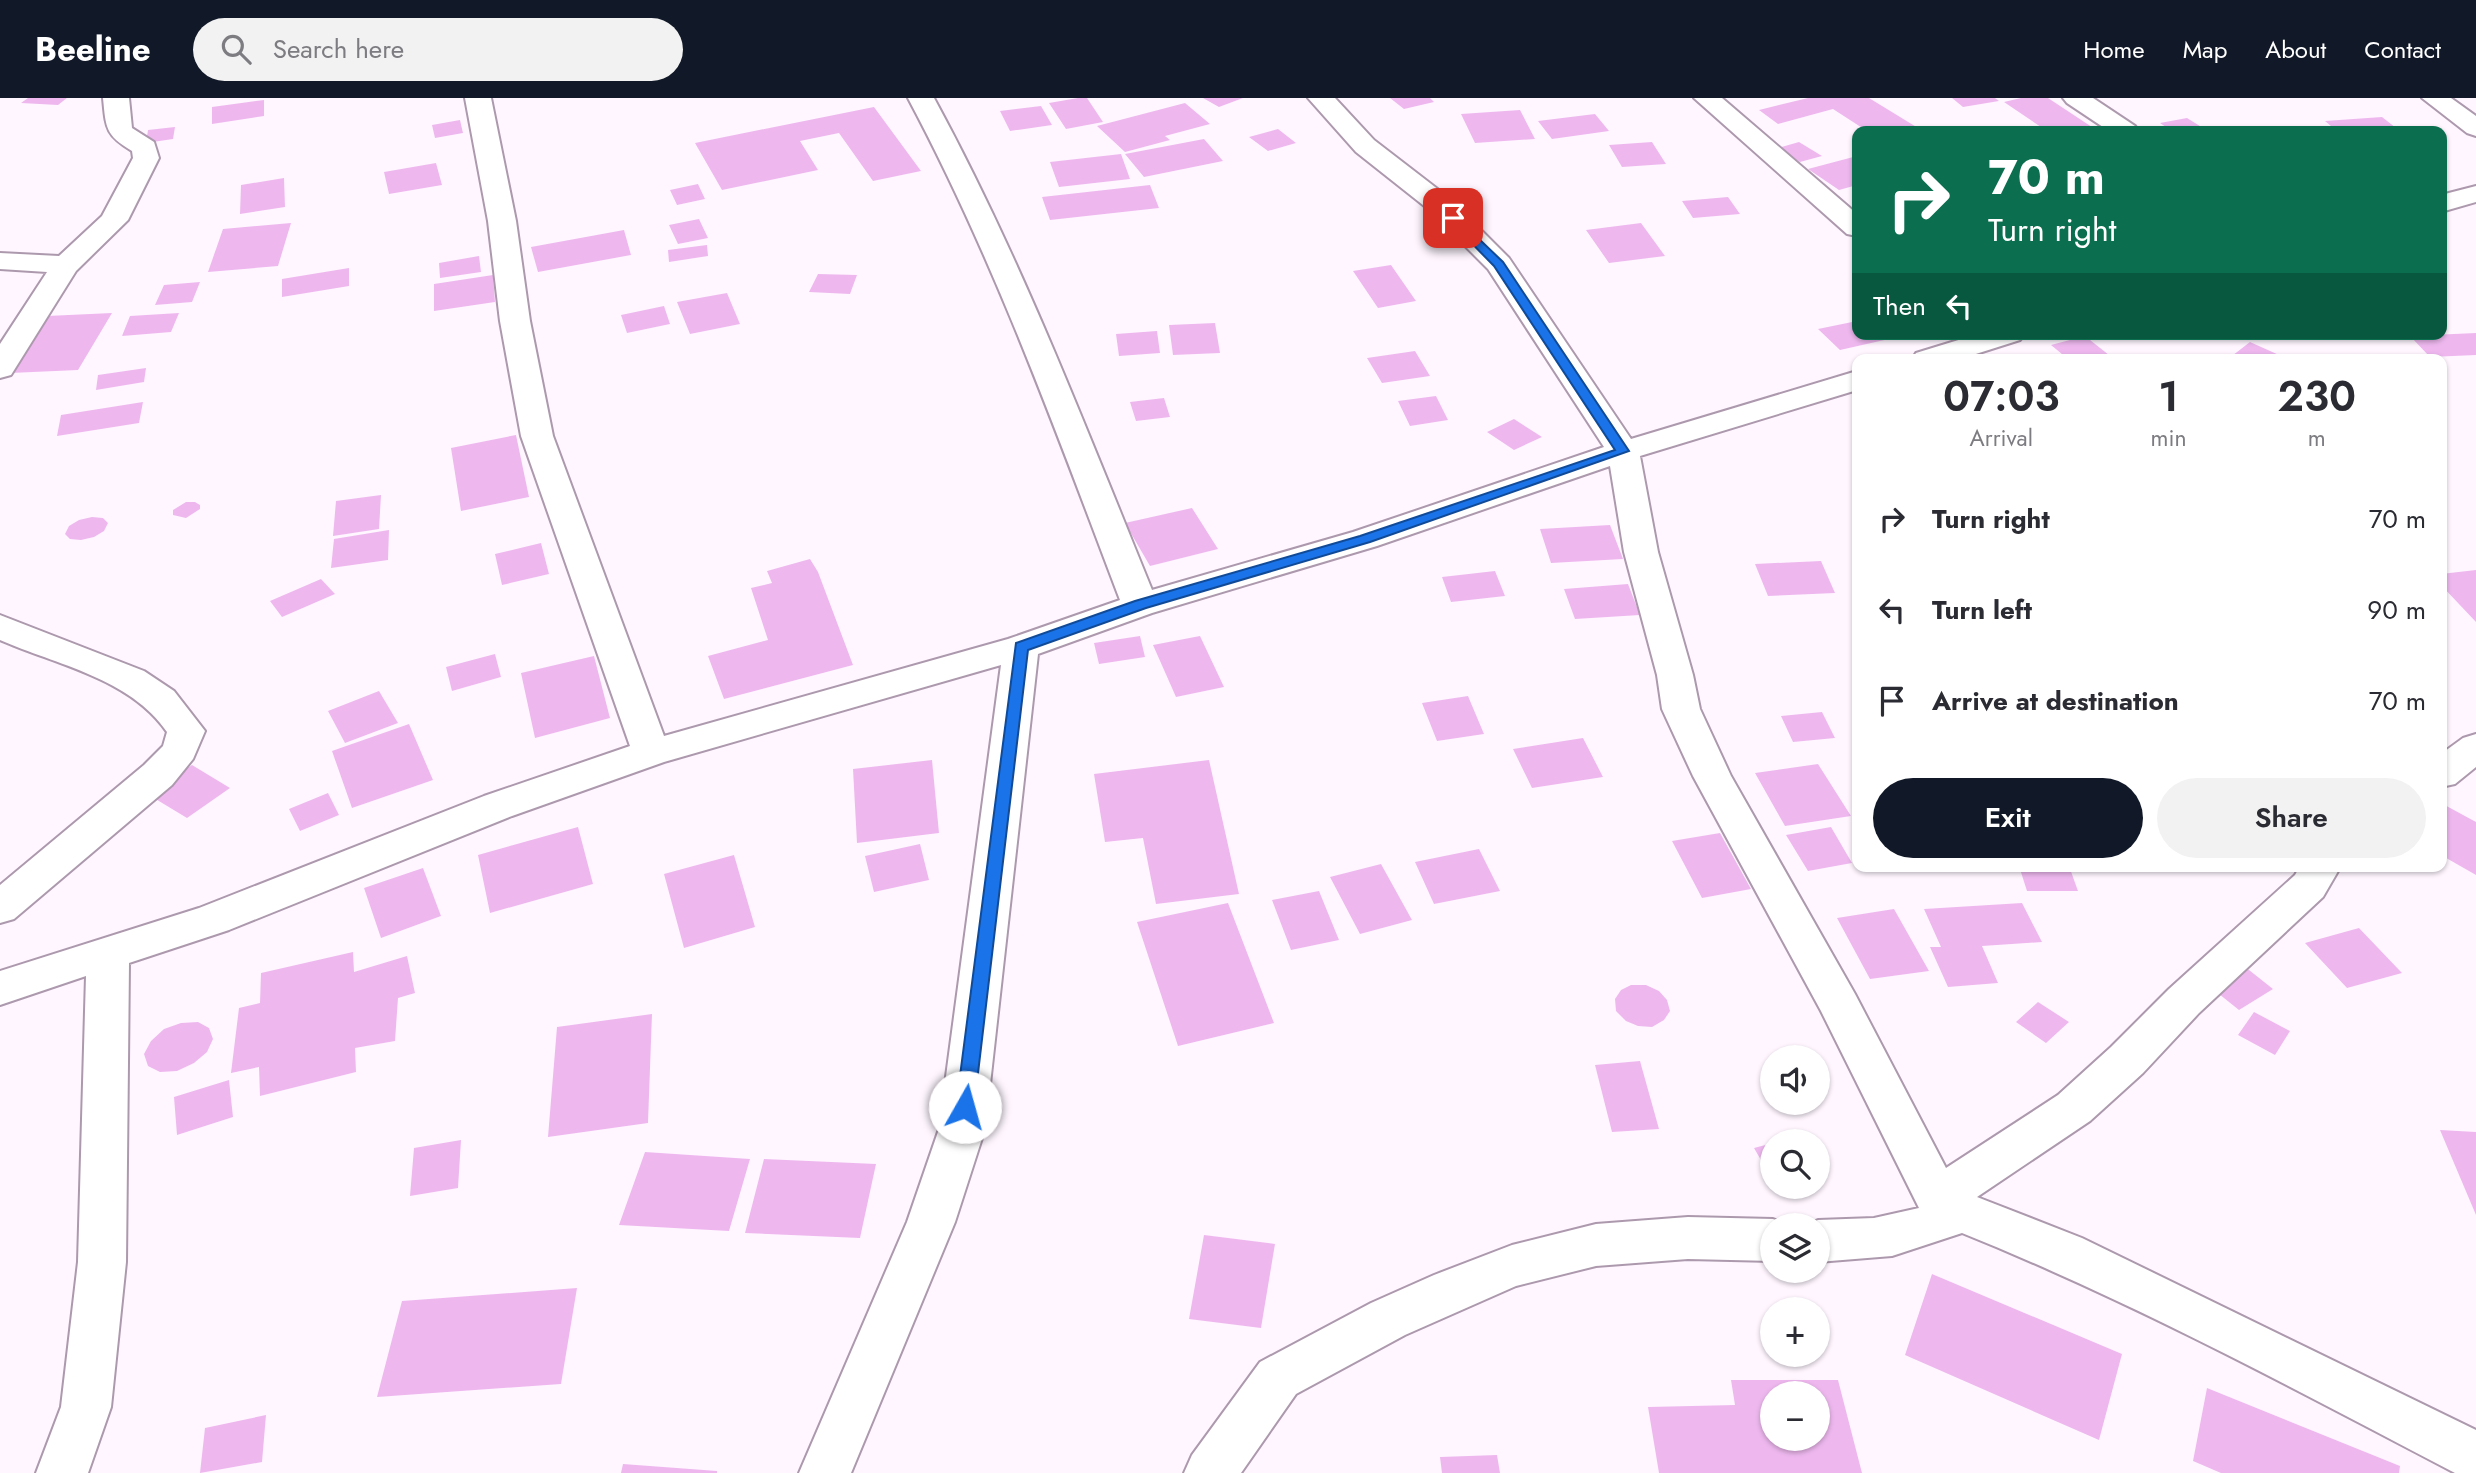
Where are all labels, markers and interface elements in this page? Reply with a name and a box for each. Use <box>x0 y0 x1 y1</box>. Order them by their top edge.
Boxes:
search box <box>193 18 683 81</box>
text: Beeline <box>35 26 151 73</box>
icon: search <box>217 30 255 68</box>
text: Search here <box>273 30 404 68</box>
text: Home <box>2083 32 2145 67</box>
text: Map <box>2183 32 2227 67</box>
text: About <box>2265 32 2326 67</box>
text: Contact <box>2364 32 2441 67</box>
text: 70 m <box>1988 142 2105 212</box>
icon: right <box>1873 154 1964 245</box>
pin <box>1423 188 1483 248</box>
icon: arrive <box>1434 199 1472 237</box>
text: Turn right <box>1988 207 2117 253</box>
text: Then <box>1873 287 1926 325</box>
icon: left <box>1940 287 1978 325</box>
text: 07:03 <box>1943 366 2060 427</box>
text: 1 <box>2158 366 2179 427</box>
text: 230 <box>2278 366 2356 427</box>
text: Arrival <box>1970 421 2033 455</box>
text: min <box>2151 421 2187 455</box>
text: m <box>2308 421 2326 455</box>
icon: right <box>1873 500 1911 538</box>
text: Turn right <box>1932 500 2050 538</box>
text: 70 m <box>2369 500 2426 538</box>
icon: left <box>1873 591 1911 629</box>
text: Turn left <box>1932 591 2032 629</box>
text: 90 m <box>2367 591 2426 629</box>
icon: arrive <box>1873 682 1911 720</box>
text: Arrive at destination <box>1932 682 2179 720</box>
text: 70 m <box>2369 682 2426 720</box>
button: Exit <box>1873 778 2143 858</box>
button: Share <box>2157 778 2426 858</box>
map controls <box>1760 1045 1830 1451</box>
button: sound <box>1760 1045 1830 1115</box>
position arrow <box>928 1070 1002 1144</box>
button: search <box>1760 1129 1830 1199</box>
button: layers <box>1760 1213 1830 1283</box>
button: + <box>1760 1297 1830 1367</box>
button: − <box>1760 1381 1830 1451</box>

